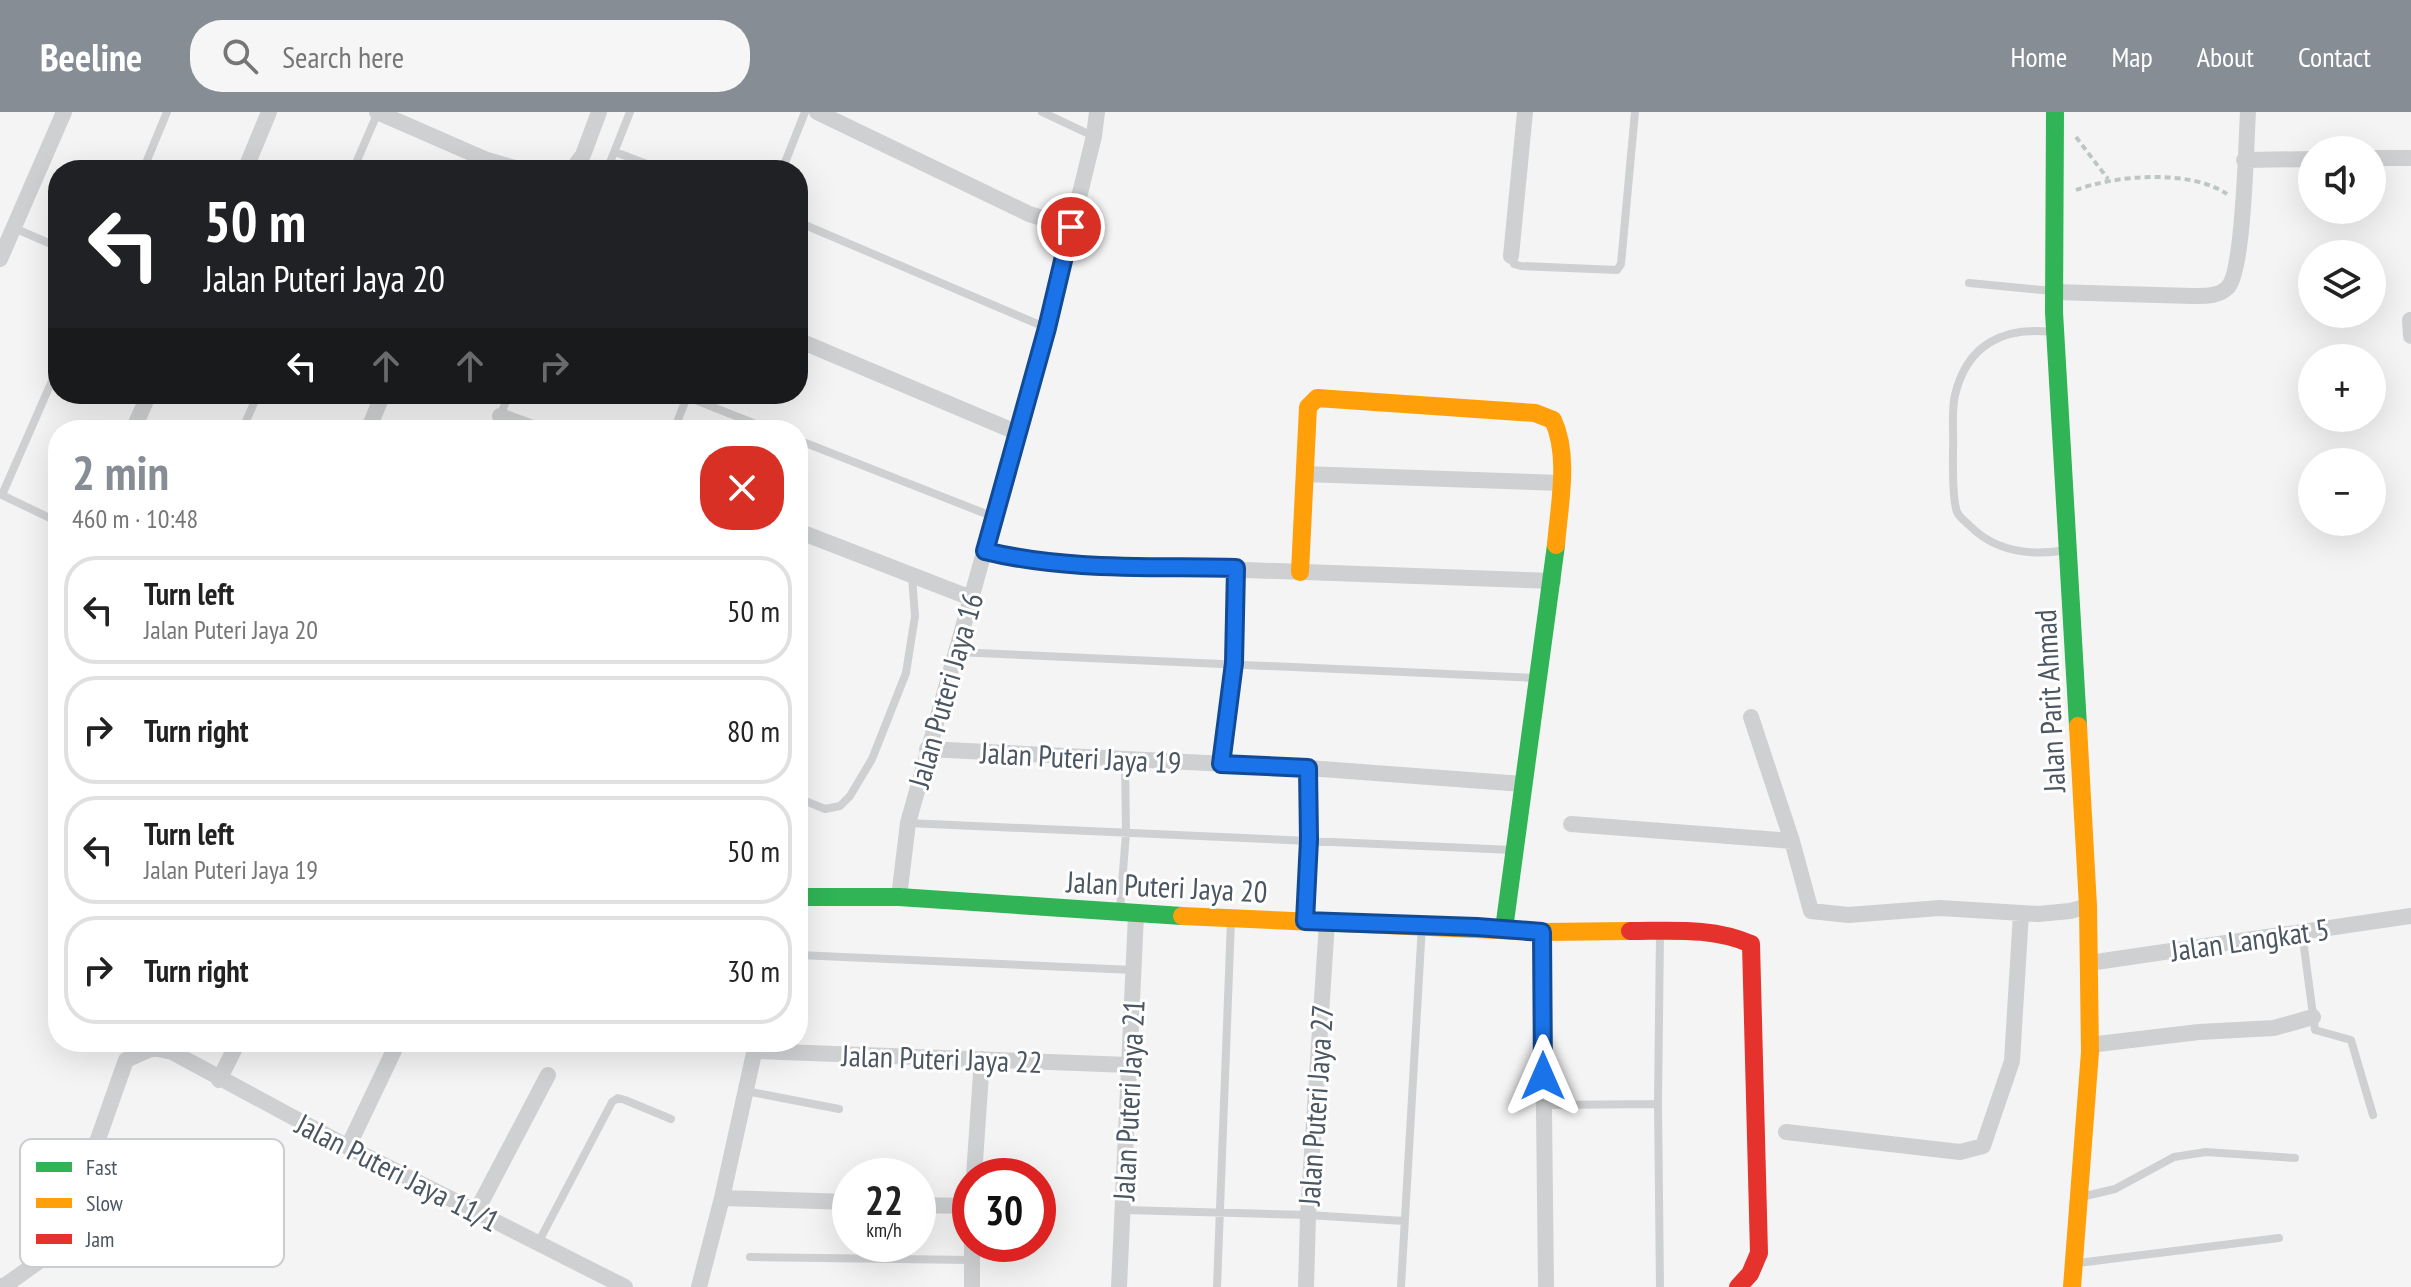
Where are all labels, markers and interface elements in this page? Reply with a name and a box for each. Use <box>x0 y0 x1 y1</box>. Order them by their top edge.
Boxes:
search box <box>190 20 750 92</box>
text: Beeline <box>40 32 142 81</box>
icon: search <box>218 34 262 78</box>
text: Search here <box>282 37 404 76</box>
text: Home <box>2011 38 2067 75</box>
text: Map <box>2111 38 2153 75</box>
text: About <box>2197 38 2254 75</box>
text: Contact <box>2298 38 2371 75</box>
map controls <box>2298 136 2386 536</box>
button: sound <box>2298 136 2386 224</box>
text: 50 m <box>204 185 306 257</box>
icon: left <box>72 192 176 296</box>
pin <box>1037 193 1105 261</box>
icon: arrive <box>1049 205 1093 249</box>
button: layers <box>2298 240 2386 328</box>
text: Jalan Puteri Jaya 20 <box>204 255 445 302</box>
icon: left <box>280 344 324 388</box>
icon: ahead <box>364 344 408 388</box>
icon: ahead <box>448 344 492 388</box>
icon: right <box>532 344 576 388</box>
button: + <box>2298 344 2386 432</box>
text: 2 min <box>72 441 169 503</box>
button: close <box>700 446 784 530</box>
button: − <box>2298 448 2386 536</box>
text: 460 m · 10:48 <box>72 502 198 535</box>
text: Turn left <box>144 574 234 613</box>
icon: left <box>76 588 120 632</box>
street label: Jalan Puteri Jaya 16 <box>898 588 991 793</box>
text: 50 m <box>727 591 780 630</box>
street label: Jalan Parit Ahmad <box>2025 609 2073 794</box>
text: Jalan Puteri Jaya 20 <box>144 613 318 646</box>
icon: right <box>76 708 120 752</box>
text: Turn right <box>144 711 248 750</box>
text: 80 m <box>727 711 780 750</box>
street label: Jalan Puteri Jaya 19 <box>979 732 1182 782</box>
text: Turn left <box>144 814 234 853</box>
icon: left <box>76 828 120 872</box>
text: 50 m <box>727 831 780 870</box>
text: Jalan Puteri Jaya 19 <box>144 853 318 886</box>
street label: Jalan Puteri Jaya 20 <box>1065 861 1268 911</box>
street label: Jalan Langkat 5 <box>2167 909 2332 970</box>
icon: right <box>76 948 120 992</box>
text: Turn right <box>144 951 248 990</box>
text: 30 m <box>727 951 780 990</box>
street label: Jalan Puteri Jaya 21 <box>1103 999 1153 1202</box>
street label: Jalan Puteri Jaya 27 <box>1288 1003 1341 1208</box>
position arrow <box>1501 1034 1585 1118</box>
street label: Jalan Puteri Jaya 22 <box>840 1035 1043 1081</box>
street label: Jalan Puteri Jaya 11/1 <box>289 1104 506 1240</box>
legend <box>20 1139 284 1267</box>
text: Fast <box>86 1153 117 1181</box>
speed limit sign: 30 <box>952 1158 1056 1262</box>
text: 22 <box>865 1174 903 1226</box>
text: Slow <box>86 1189 123 1217</box>
text: km/h <box>866 1217 902 1243</box>
text: Jam <box>85 1225 114 1253</box>

